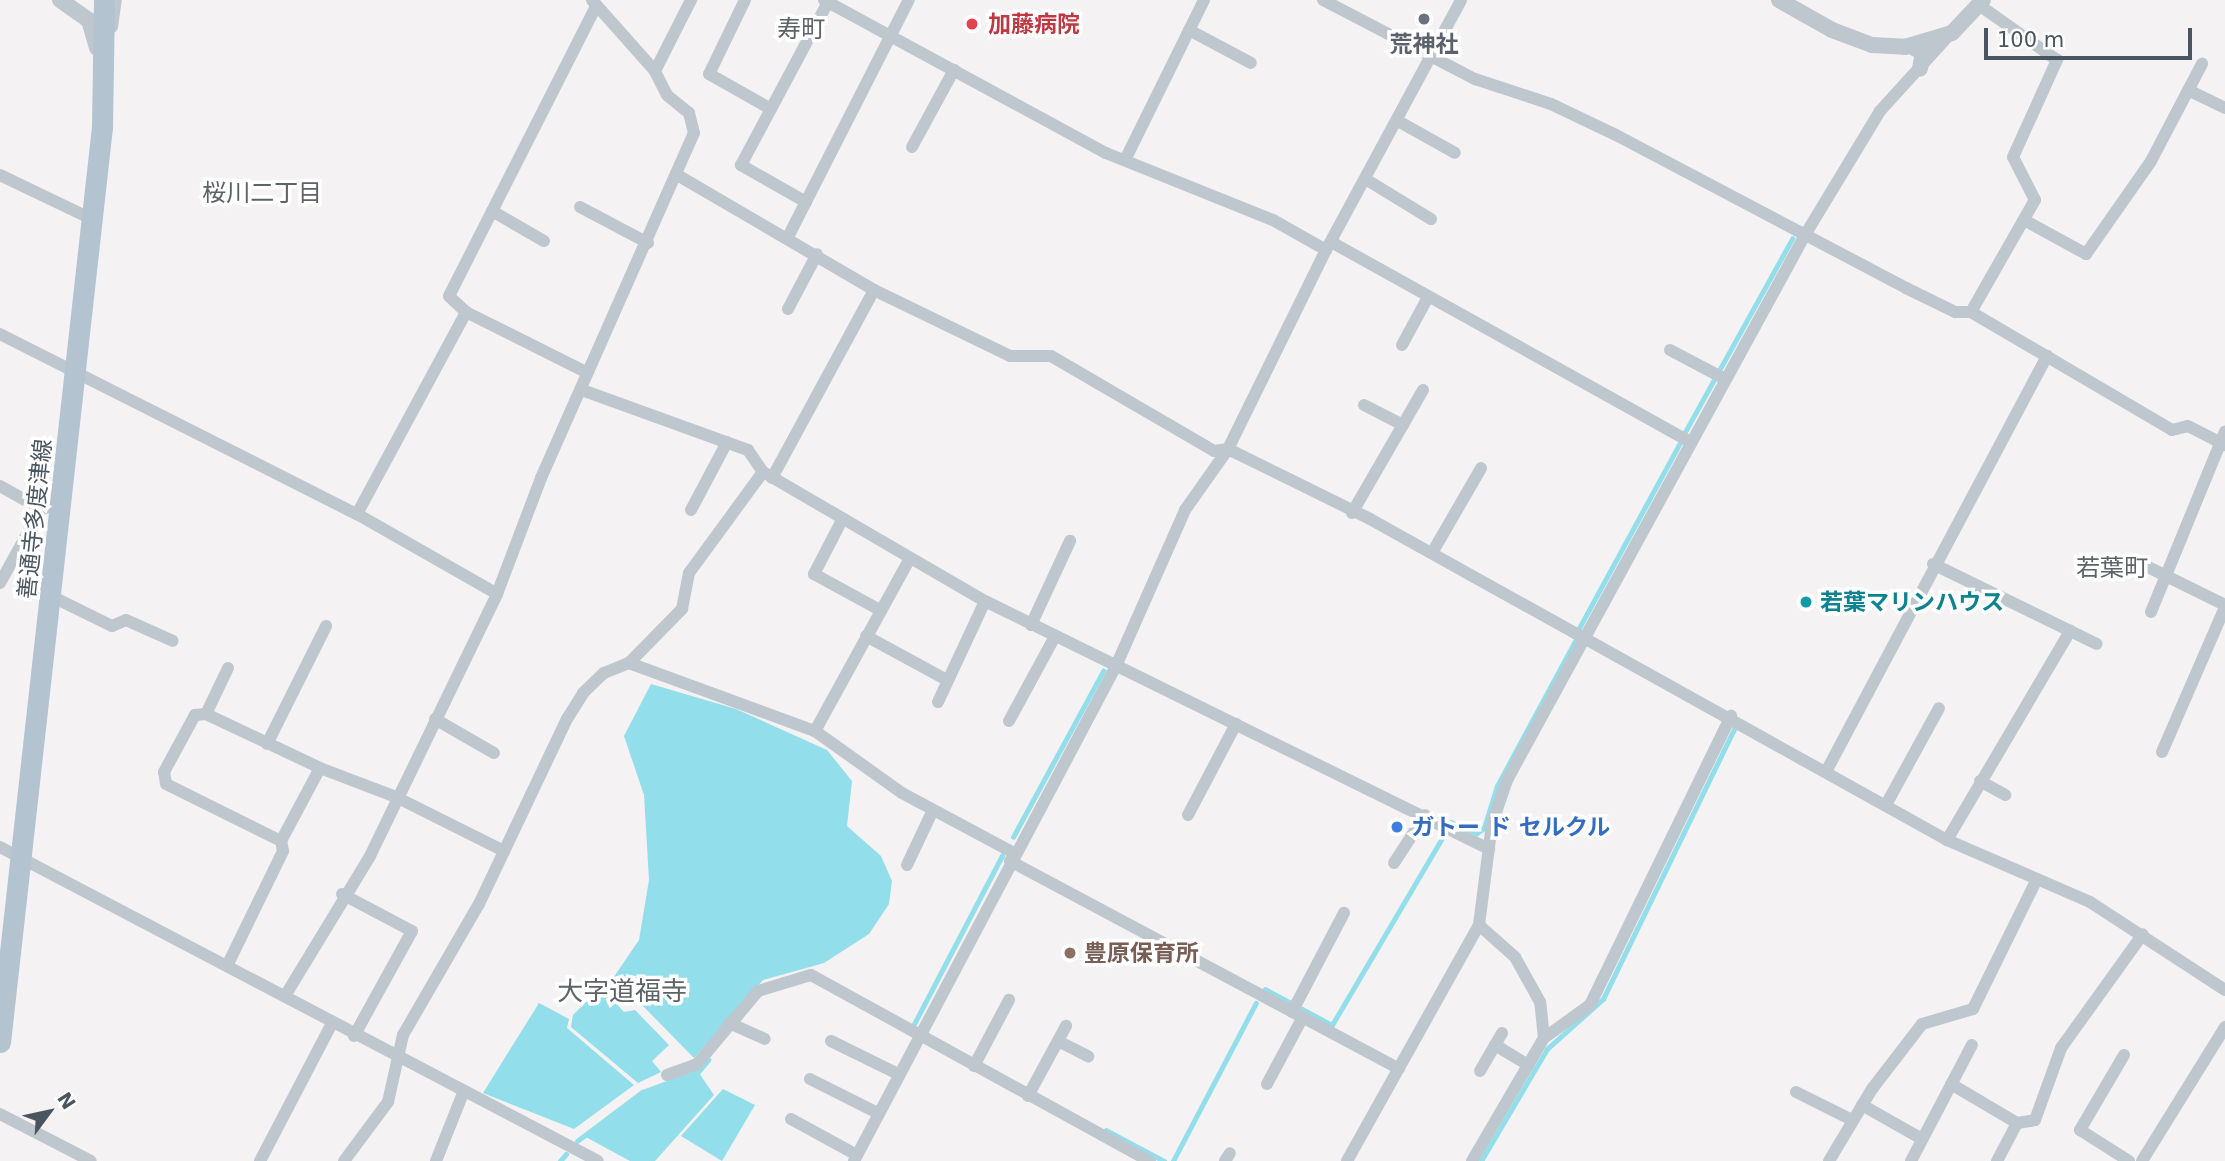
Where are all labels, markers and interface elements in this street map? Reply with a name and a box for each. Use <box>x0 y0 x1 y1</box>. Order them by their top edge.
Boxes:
place label: 加藤病院 <box>988 10 1080 38</box>
marker: 荒神社 <box>1416 11 1432 27</box>
marker: 加藤病院 <box>962 14 982 34</box>
scale bar <box>1987 14 2195 58</box>
district label: 寿町 <box>777 16 825 44</box>
text: 100 m <box>1997 28 2064 52</box>
place label: 荒神社 <box>1390 30 1458 58</box>
district label: 桜川二丁目 <box>202 180 322 208</box>
street label: 善通寺多度津線 <box>13 437 57 601</box>
district label: 若葉町 <box>2076 555 2148 583</box>
place label: 若葉マリンハウス <box>1820 588 2004 616</box>
marker: 若葉マリンハウス <box>1798 594 1814 610</box>
place label: ガトー ド セルクル <box>1411 813 1611 841</box>
marker: ガトー ド セルクル <box>1389 819 1405 835</box>
place label: 豊原保育所 <box>1084 939 1199 967</box>
marker: 豊原保育所 <box>1062 945 1078 961</box>
district label: 大字道福寺 <box>557 976 687 1008</box>
north arrow <box>14 1077 84 1147</box>
text: N <box>53 1088 80 1113</box>

